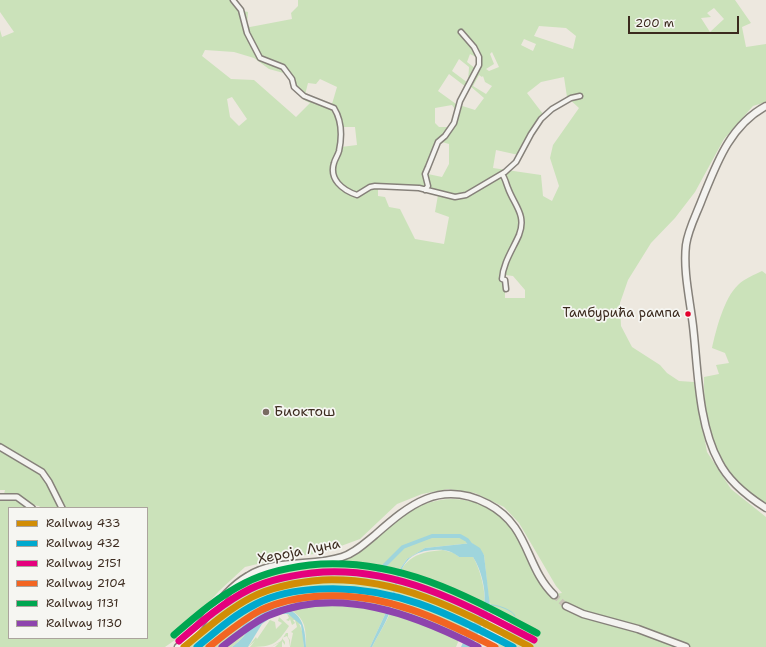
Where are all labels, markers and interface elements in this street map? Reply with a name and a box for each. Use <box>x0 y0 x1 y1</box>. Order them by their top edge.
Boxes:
scale bar <box>630 8 741 34</box>
text: 200 m <box>635 15 674 31</box>
place label: Тамбурића рампа <box>563 306 680 322</box>
marker: Тамбурића рампа <box>683 309 693 319</box>
place label: Биоктош <box>274 404 335 420</box>
marker: Биоктош <box>261 407 271 417</box>
legend <box>8 507 148 639</box>
text: Railway 433 <box>46 515 120 531</box>
text: Railway 432 <box>46 535 120 551</box>
street label: Хероја Луна <box>256 536 342 568</box>
text: Railway 2151 <box>46 555 121 571</box>
text: Railway 2104 <box>46 575 126 591</box>
text: Railway 1131 <box>46 595 118 611</box>
text: Railway 1130 <box>46 615 122 631</box>

